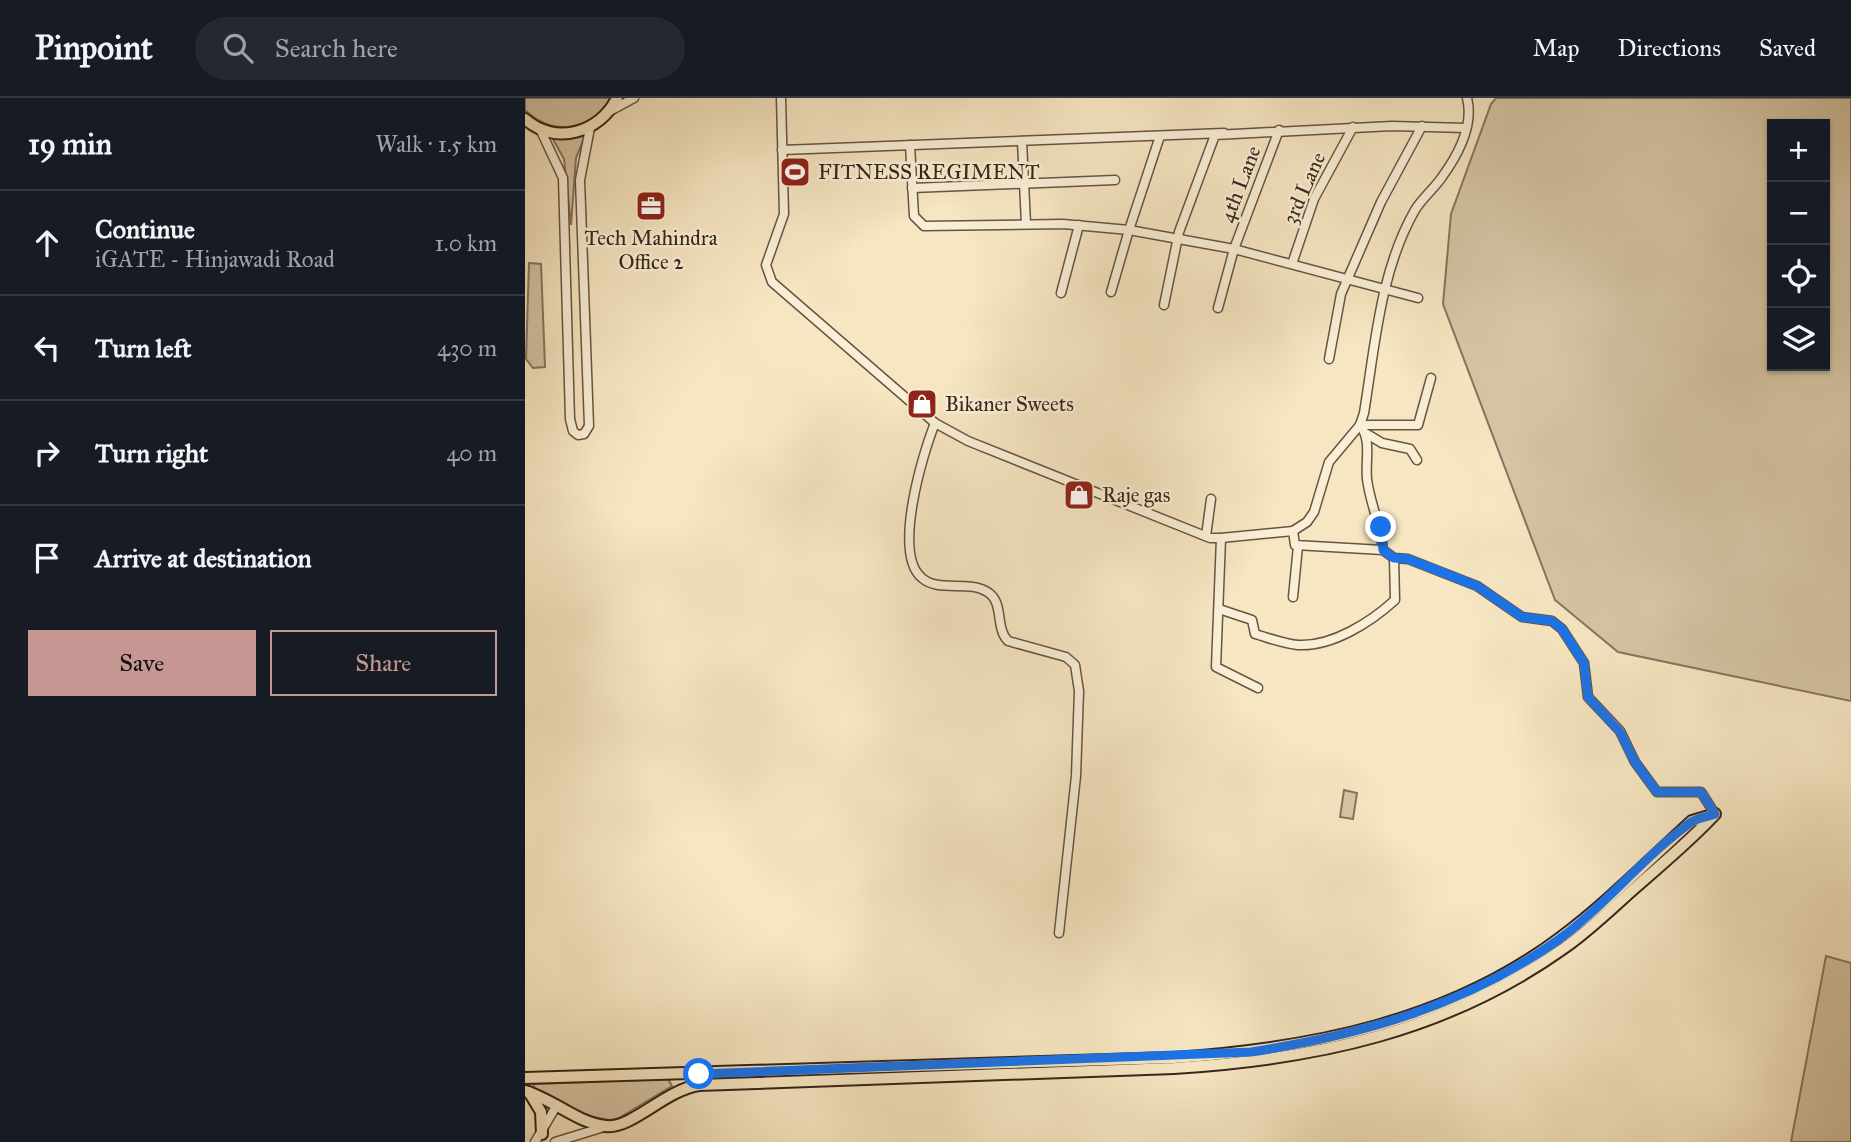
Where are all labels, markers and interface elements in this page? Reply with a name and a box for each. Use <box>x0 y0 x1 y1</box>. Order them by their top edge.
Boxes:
search box <box>195 17 685 80</box>
text: Pinpoint <box>35 28 153 68</box>
icon: search <box>219 29 257 67</box>
text: Search here <box>275 32 398 64</box>
text: Map <box>1533 33 1580 63</box>
text: Directions <box>1618 33 1721 63</box>
text: Saved <box>1759 33 1816 63</box>
map controls <box>1767 119 1830 371</box>
button: + <box>1767 119 1830 182</box>
text: 19 min <box>28 126 112 162</box>
text: Walk · 1.5 km <box>376 130 497 158</box>
street label: 4th Lane <box>1214 142 1267 226</box>
street label: 3rd Lane <box>1277 148 1331 228</box>
sports icon: FITNESS REGIMENT <box>778 155 812 189</box>
place label: FITNESS REGIMENT <box>818 159 1040 185</box>
button: − <box>1767 182 1830 245</box>
office icon: Tech Mahindra Office 2 <box>634 189 668 223</box>
text: Continue <box>95 213 195 245</box>
icon: ahead <box>28 224 66 262</box>
place label: Tech Mahindra Office 2 <box>584 225 718 275</box>
text: 1.0 km <box>435 229 497 257</box>
text: iGATE - Hinjawadi Road <box>95 245 335 273</box>
button: locate <box>1767 245 1830 308</box>
button: layers <box>1767 308 1830 371</box>
icon: left <box>28 329 66 367</box>
text: Turn left <box>95 332 191 364</box>
text: 430 m <box>437 334 497 362</box>
shop icon: Bikaner Sweets <box>905 387 939 421</box>
place label: Bikaner Sweets <box>945 391 1074 417</box>
icon: right <box>28 434 66 472</box>
text: Turn right <box>95 437 208 469</box>
text: 40 m <box>447 439 497 467</box>
shop icon: Raje gas <box>1062 478 1096 512</box>
place label: Raje gas <box>1102 482 1170 508</box>
route end <box>1365 511 1396 542</box>
icon: arrive <box>28 539 66 577</box>
text: Arrive at destination <box>95 542 312 574</box>
button: Save <box>28 630 256 696</box>
button: Share <box>270 630 497 696</box>
route start <box>683 1058 714 1089</box>

